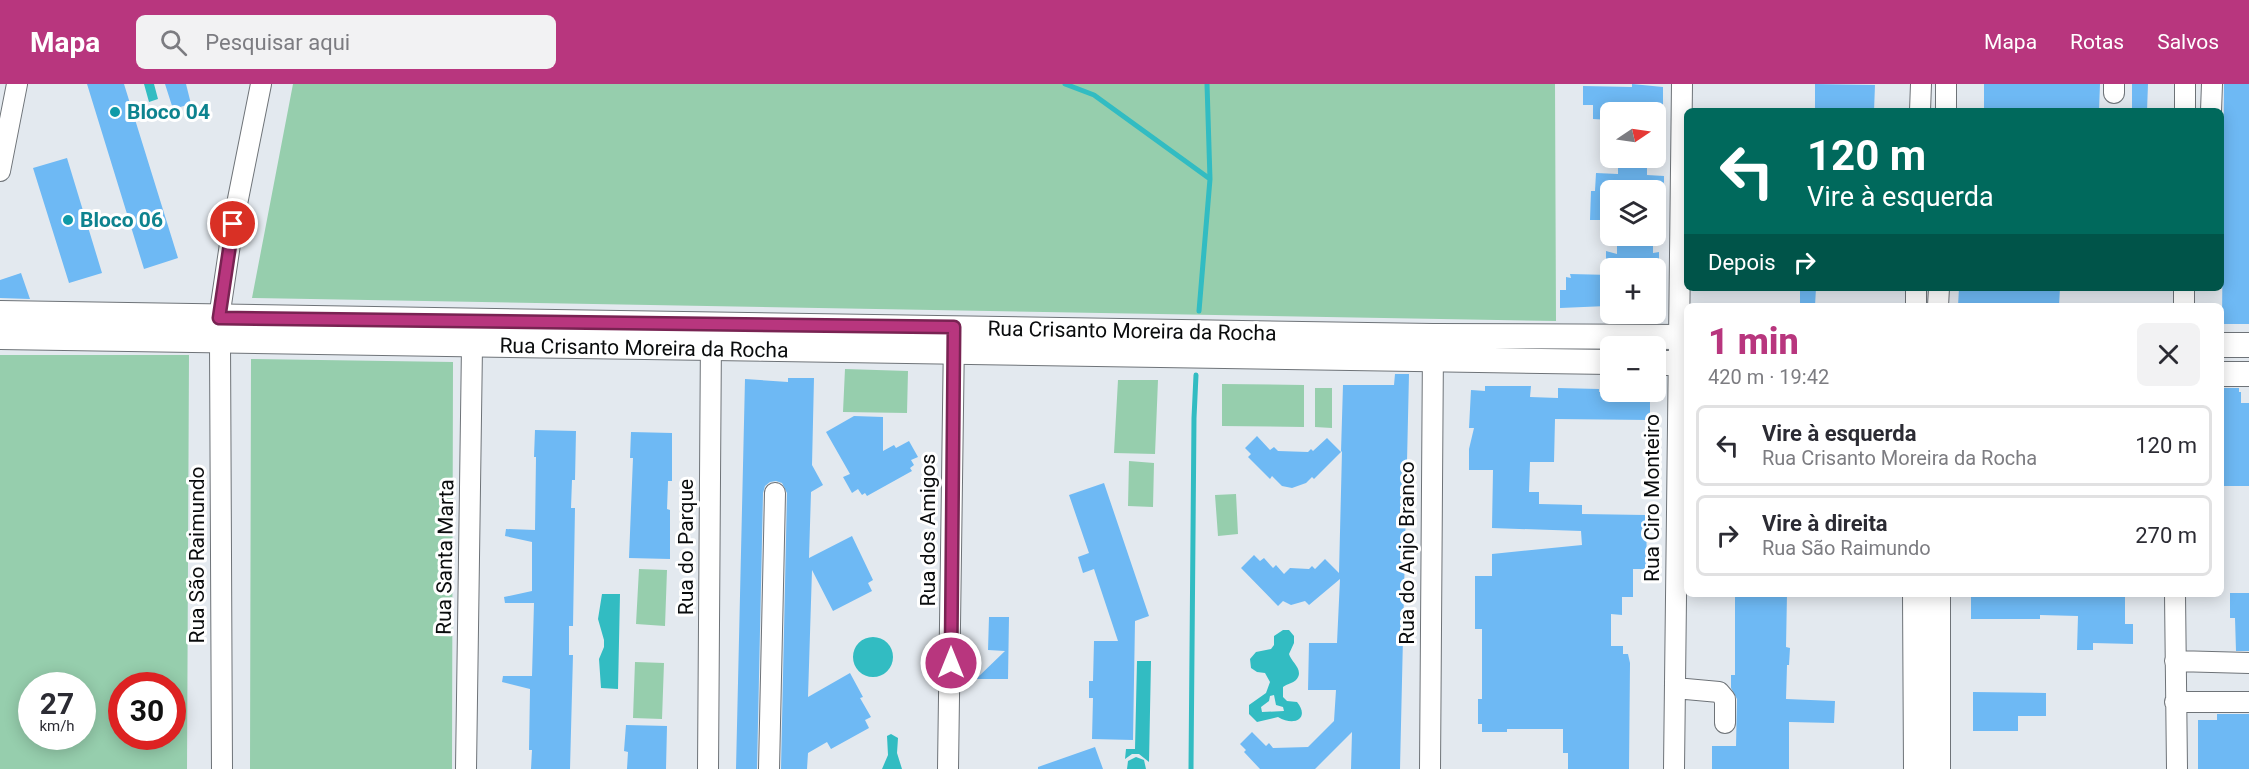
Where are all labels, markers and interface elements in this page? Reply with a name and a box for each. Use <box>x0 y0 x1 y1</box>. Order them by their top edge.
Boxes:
search box <box>136 15 556 69</box>
text: Mapa <box>30 26 100 59</box>
icon: search <box>157 26 190 59</box>
text: Pesquisar aqui <box>205 30 350 55</box>
text: Mapa <box>1984 30 2037 54</box>
text: Rotas <box>2070 30 2124 54</box>
text: Salvos <box>2157 30 2219 54</box>
place label: Bloco 04 <box>127 100 210 124</box>
north arrow <box>1600 102 1666 168</box>
map controls <box>1600 102 1666 402</box>
marker: Bloco 04 <box>108 105 122 119</box>
text: 120 m <box>1807 131 1926 180</box>
icon: left <box>1708 132 1786 210</box>
button: layers <box>1600 180 1666 246</box>
text: Vire à esquerda <box>1807 181 1994 213</box>
pin <box>207 198 258 249</box>
icon: arrive <box>216 207 249 240</box>
place label: Bloco 06 <box>80 208 163 232</box>
marker: Bloco 06 <box>61 213 75 227</box>
icon: right <box>1788 246 1821 279</box>
text: Depois <box>1708 250 1776 275</box>
button: + <box>1600 258 1666 324</box>
street label: Rua Crisanto Moreira da Rocha <box>987 316 1277 346</box>
text: 1 min <box>1708 321 1799 363</box>
button: close <box>2137 323 2200 386</box>
street label: Rua Crisanto Moreira da Rocha <box>499 333 789 363</box>
button: − <box>1600 336 1666 402</box>
text: 420 m · 19:42 <box>1708 365 1829 389</box>
street label: Rua Ciro Monteiro <box>1640 414 1664 582</box>
text: Vire à esquerda <box>1762 421 1916 446</box>
icon: left <box>1711 429 1744 462</box>
text: 120 m <box>2135 433 2197 458</box>
text: Rua Crisanto Moreira da Rocha <box>1762 446 2037 470</box>
street label: Rua dos Amigos <box>916 454 940 606</box>
street label: Rua do Anjo Branco <box>1395 461 1419 645</box>
street label: Rua São Raimundo <box>185 466 209 644</box>
street label: Rua Santa Marta <box>432 479 458 635</box>
street label: Rua do Parque <box>674 479 698 615</box>
text: Vire à direita <box>1762 511 1888 536</box>
icon: right <box>1711 519 1744 552</box>
text: 270 m <box>2135 523 2197 548</box>
text: Rua São Raimundo <box>1762 536 1931 560</box>
position arrow <box>919 631 983 695</box>
speed limit sign: 30 <box>108 672 186 750</box>
text: 27 <box>40 686 74 721</box>
text: km/h <box>39 717 75 735</box>

